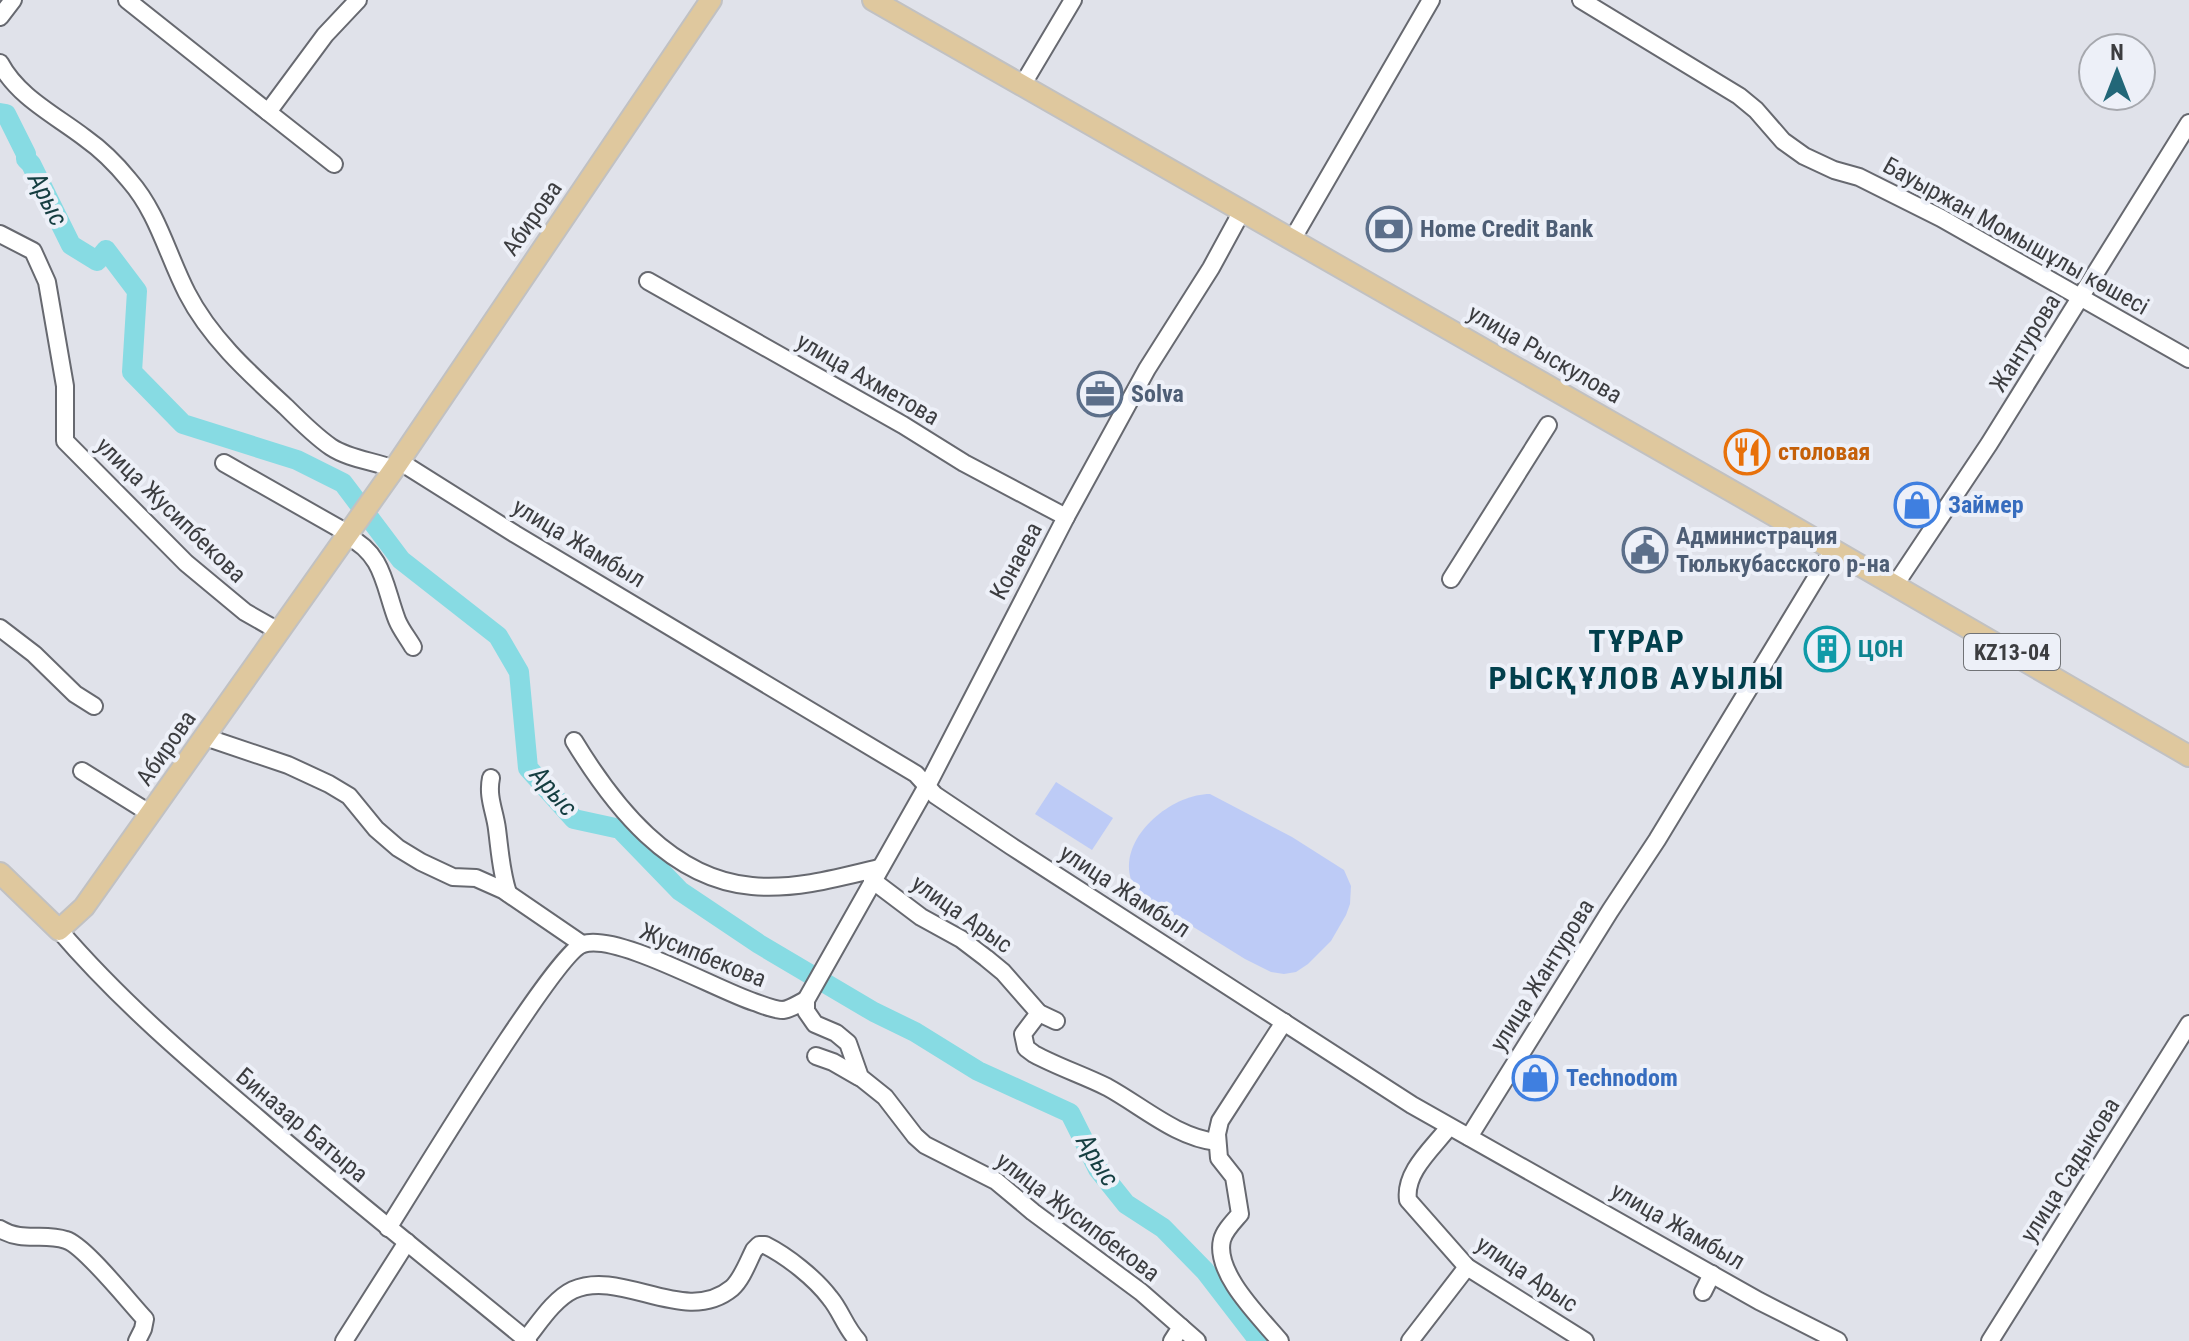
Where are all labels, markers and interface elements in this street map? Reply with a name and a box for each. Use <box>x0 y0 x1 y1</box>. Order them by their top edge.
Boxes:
north arrow <box>2077 32 2157 112</box>
text: N <box>2110 40 2124 65</box>
street label: Бауыржан Момышұлы көшесі <box>1878 151 2154 321</box>
water label: Арыс <box>21 166 74 231</box>
street label: Абирова <box>496 175 568 261</box>
bank icon: Home Credit Bank <box>1365 205 1413 253</box>
place label: Home Credit Bank <box>1420 215 1594 243</box>
street label: Жантурова <box>1984 289 2066 397</box>
street label: улица Рыскулова <box>1463 299 1627 409</box>
street label: улица Ахметова <box>792 327 944 431</box>
office icon: Solva <box>1076 370 1124 418</box>
place label: Solva <box>1131 380 1184 408</box>
restaurant icon: столовая <box>1723 428 1771 476</box>
street label: улица Жусипбекова <box>90 431 252 589</box>
place label: столовая <box>1778 438 1870 466</box>
shop icon: Займер <box>1893 481 1941 529</box>
place label: Займер <box>1948 491 2024 519</box>
street label: улица Жамбыл <box>508 492 650 594</box>
street label: Конаева <box>984 517 1048 605</box>
place label: Администрация Тюлькубасского р-на <box>1676 522 1890 578</box>
public building icon: Администрация Тюлькубасского р-на <box>1621 526 1669 574</box>
district label: ТҰРАР РЫСҚҰЛОВ АУЫЛЫ <box>1489 622 1785 697</box>
building icon: ЦОН <box>1803 625 1851 673</box>
road number: KZ13-04 <box>1964 634 2060 670</box>
place label: ЦОН <box>1858 635 1903 663</box>
street label: Абирова <box>130 705 202 791</box>
water label: Арыс <box>524 759 584 822</box>
street label: улица Жамбыл <box>1055 838 1195 944</box>
street label: улица Арыс <box>906 869 1018 959</box>
street label: улица Жантурова <box>1484 894 1600 1056</box>
street label: Жусипбекова <box>636 917 770 993</box>
shop icon: Technodom <box>1511 1054 1559 1102</box>
street label: Биназар Батыра <box>231 1062 373 1188</box>
place label: Technodom <box>1566 1064 1678 1092</box>
street label: улица Садыкова <box>2014 1093 2126 1247</box>
water label: Арыс <box>1070 1127 1126 1192</box>
street label: улица Жусипбекова <box>991 1146 1165 1288</box>
street label: улица Жамбыл <box>1606 1176 1750 1276</box>
street label: улица Арыс <box>1471 1230 1583 1318</box>

